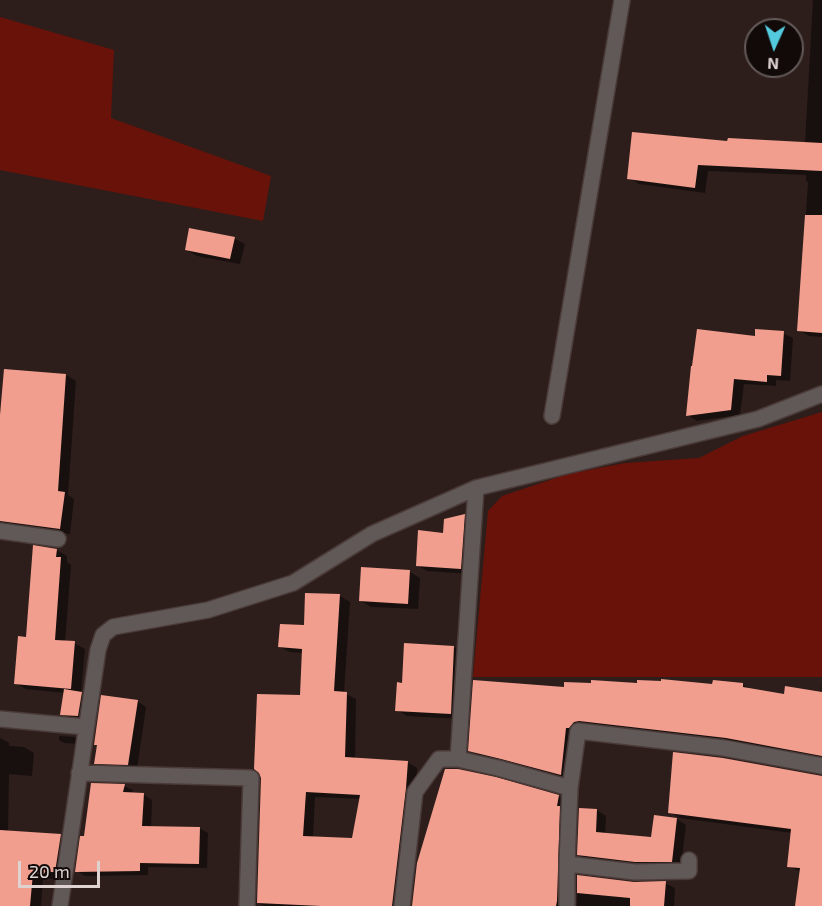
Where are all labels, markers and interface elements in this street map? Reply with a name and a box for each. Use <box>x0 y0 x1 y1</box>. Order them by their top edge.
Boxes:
north arrow <box>744 18 804 78</box>
text: N <box>767 55 779 74</box>
scale bar <box>21 849 104 887</box>
text: 20 m <box>29 860 70 882</box>

